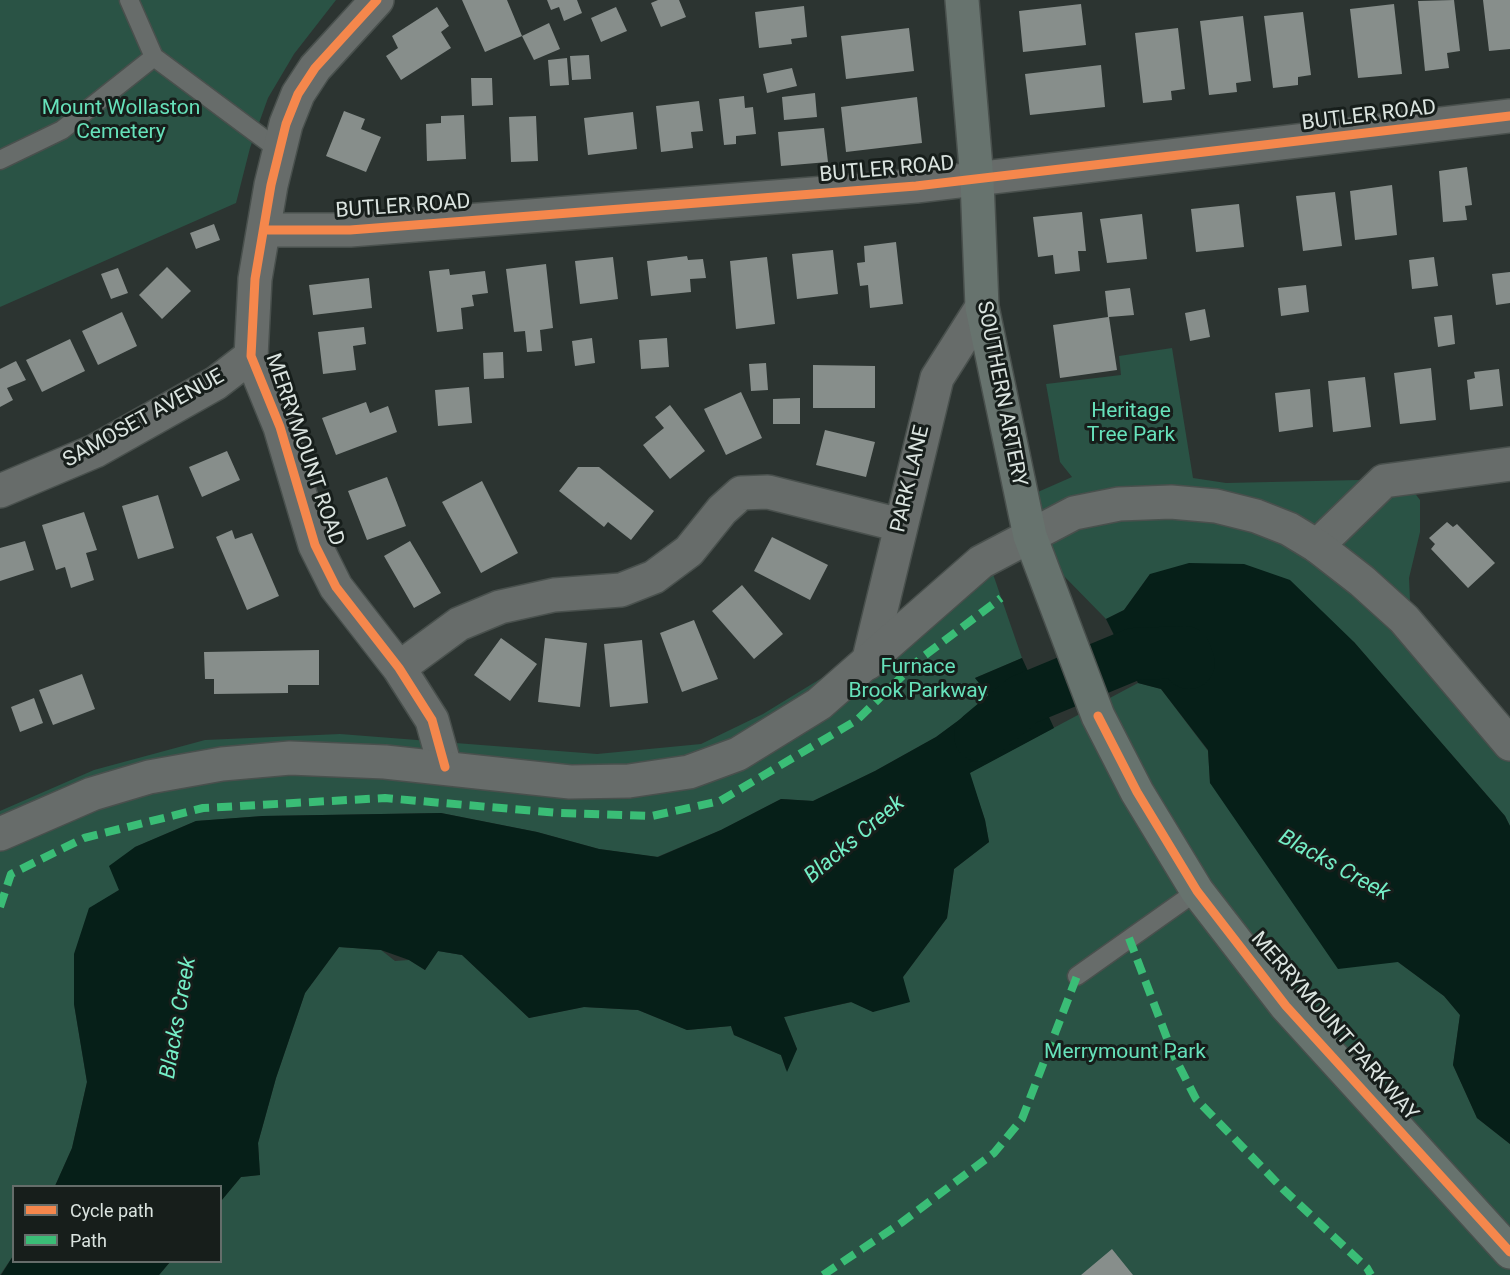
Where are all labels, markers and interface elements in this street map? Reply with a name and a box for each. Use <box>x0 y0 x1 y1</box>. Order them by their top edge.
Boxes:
street label: BUTLER ROAD <box>1300 95 1438 137</box>
park label: Mount Wollaston Cemetery <box>42 96 200 146</box>
street label: BUTLER ROAD <box>819 152 955 188</box>
street label: BUTLER ROAD <box>335 190 471 224</box>
street label: SOUTHERN ARTERY <box>971 299 1031 489</box>
street label: MERRYMOUNT ROAD <box>259 351 349 549</box>
street label: SAMOSET AVENUE <box>59 364 229 474</box>
park label: Heritage Tree Park <box>1087 399 1175 449</box>
street label: PARK LANE <box>886 423 936 535</box>
park label: Furnace Brook Parkway <box>848 655 988 705</box>
water label: Blacks Creek <box>799 790 911 890</box>
water label: Blacks Creek <box>1274 825 1394 907</box>
street label: MERRYMOUNT PARKWAY <box>1245 927 1423 1127</box>
water label: Blacks Creek <box>155 955 203 1081</box>
park label: Merrymount Park <box>1044 1040 1206 1066</box>
legend <box>12 1185 222 1263</box>
text: Cycle path <box>70 1200 154 1221</box>
text: Path <box>70 1230 107 1251</box>

